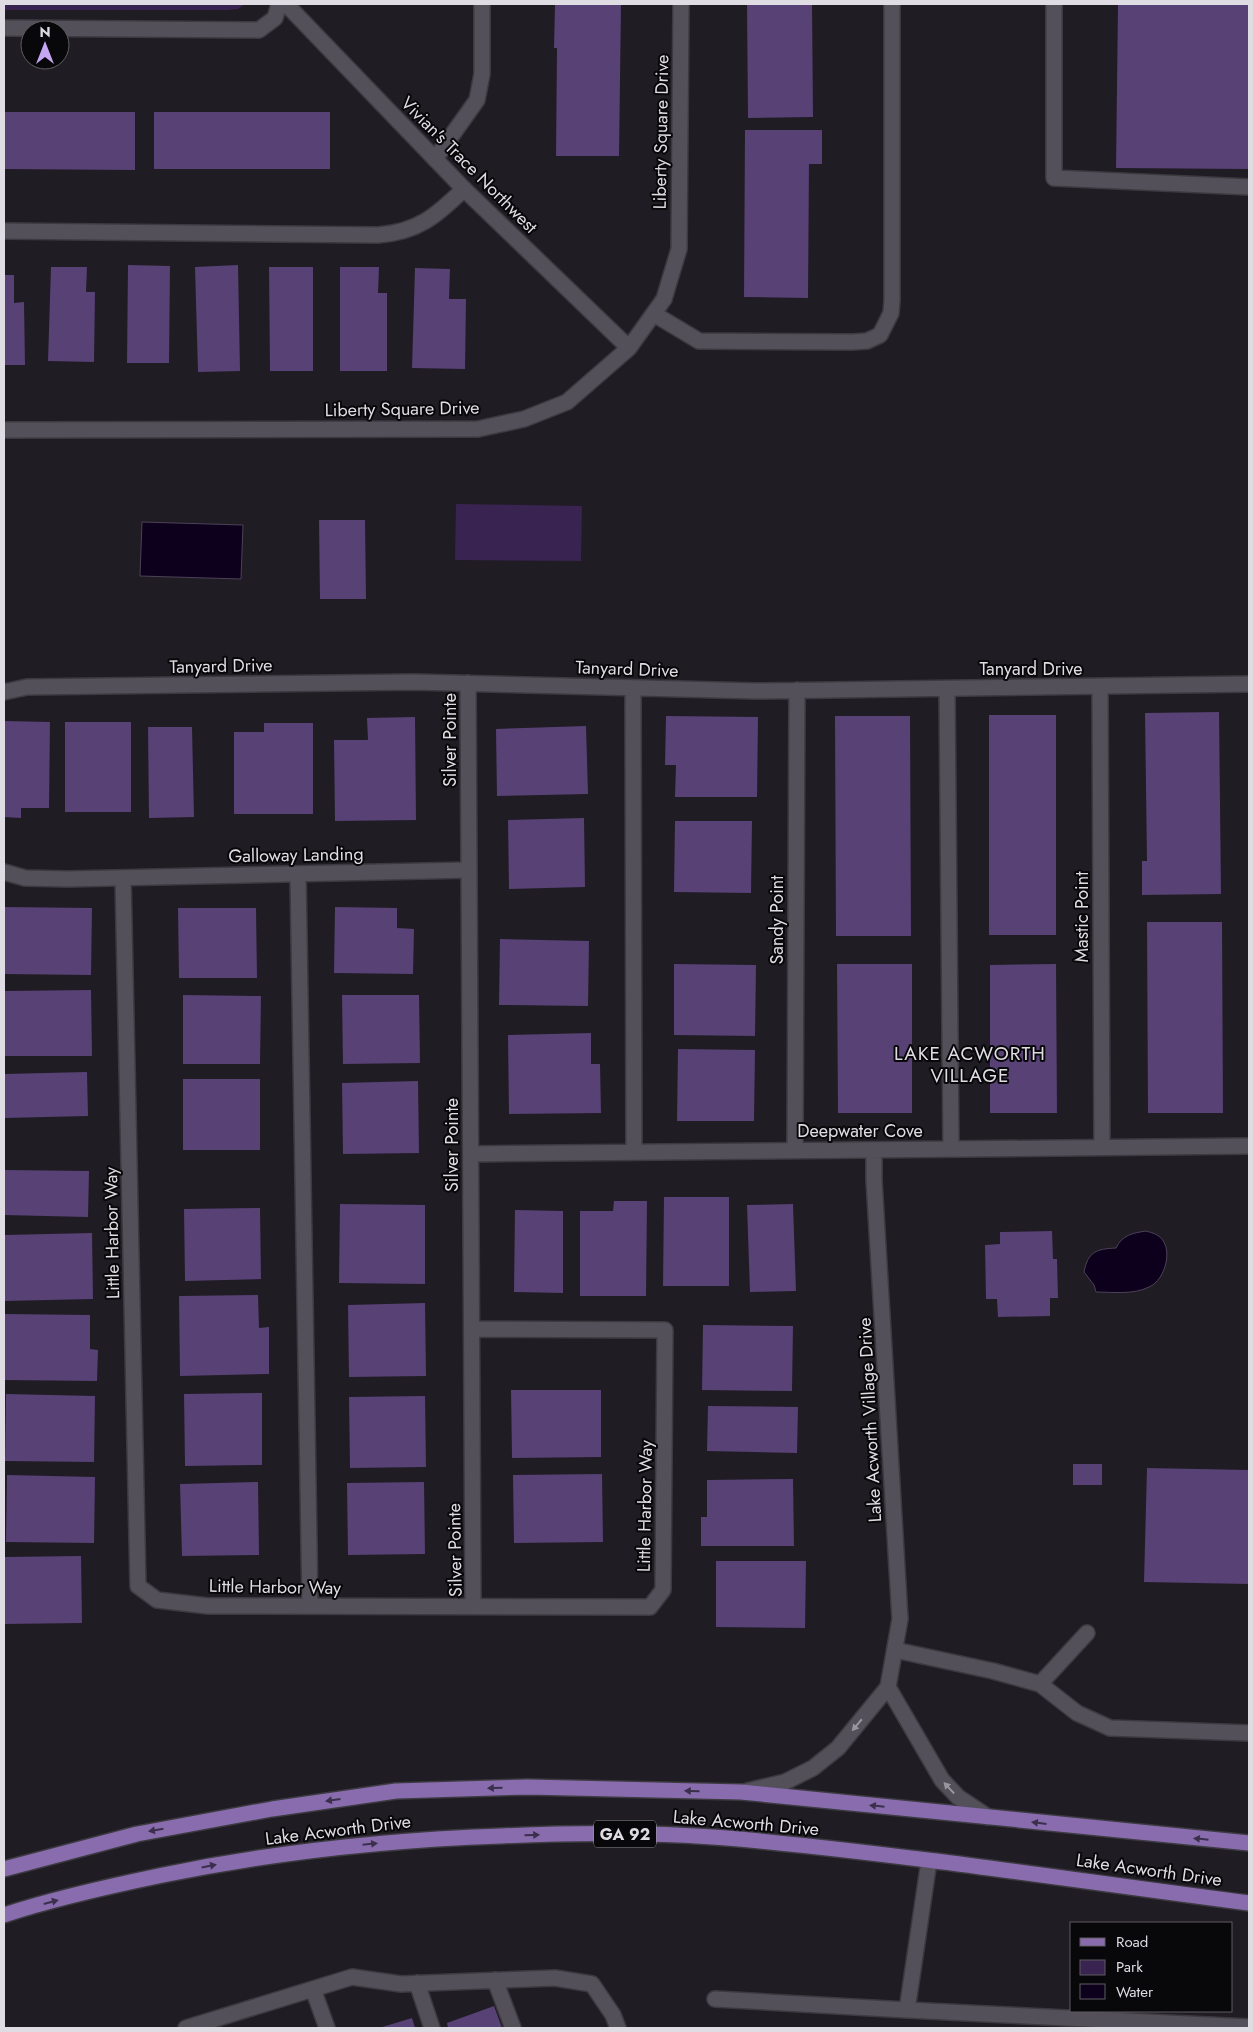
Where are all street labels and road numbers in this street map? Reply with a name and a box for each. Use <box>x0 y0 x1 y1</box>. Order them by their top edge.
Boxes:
street label: Liberty Square Drive <box>647 54 675 210</box>
street label: Vivian's Trace Northwest <box>395 91 544 240</box>
street label: Liberty Square Drive <box>324 395 480 423</box>
street label: Tanyard Drive <box>169 652 273 680</box>
street label: Tanyard Drive <box>575 654 679 684</box>
street label: Tanyard Drive <box>979 656 1083 682</box>
street label: Silver Pointe <box>437 693 463 787</box>
street label: Galloway Landing <box>228 841 364 869</box>
street label: Mastic Point <box>1069 871 1095 963</box>
street label: Sandy Point <box>764 875 790 965</box>
street label: Silver Pointe <box>439 1098 465 1192</box>
street label: Deepwater Cove <box>797 1118 923 1144</box>
street label: Little Harbor Way <box>98 1167 126 1299</box>
street label: Lake Acworth Village Drive <box>852 1317 888 1523</box>
street label: Little Harbor Way <box>631 1440 659 1572</box>
street label: Silver Pointe <box>441 1503 469 1597</box>
street label: Little Harbor Way <box>209 1573 341 1601</box>
street label: Lake Acworth Drive <box>672 1804 820 1842</box>
street label: Lake Acworth Drive <box>264 1808 412 1852</box>
road number: GA 92 <box>594 1820 656 1848</box>
street label: Lake Acworth Drive <box>1075 1847 1223 1893</box>

